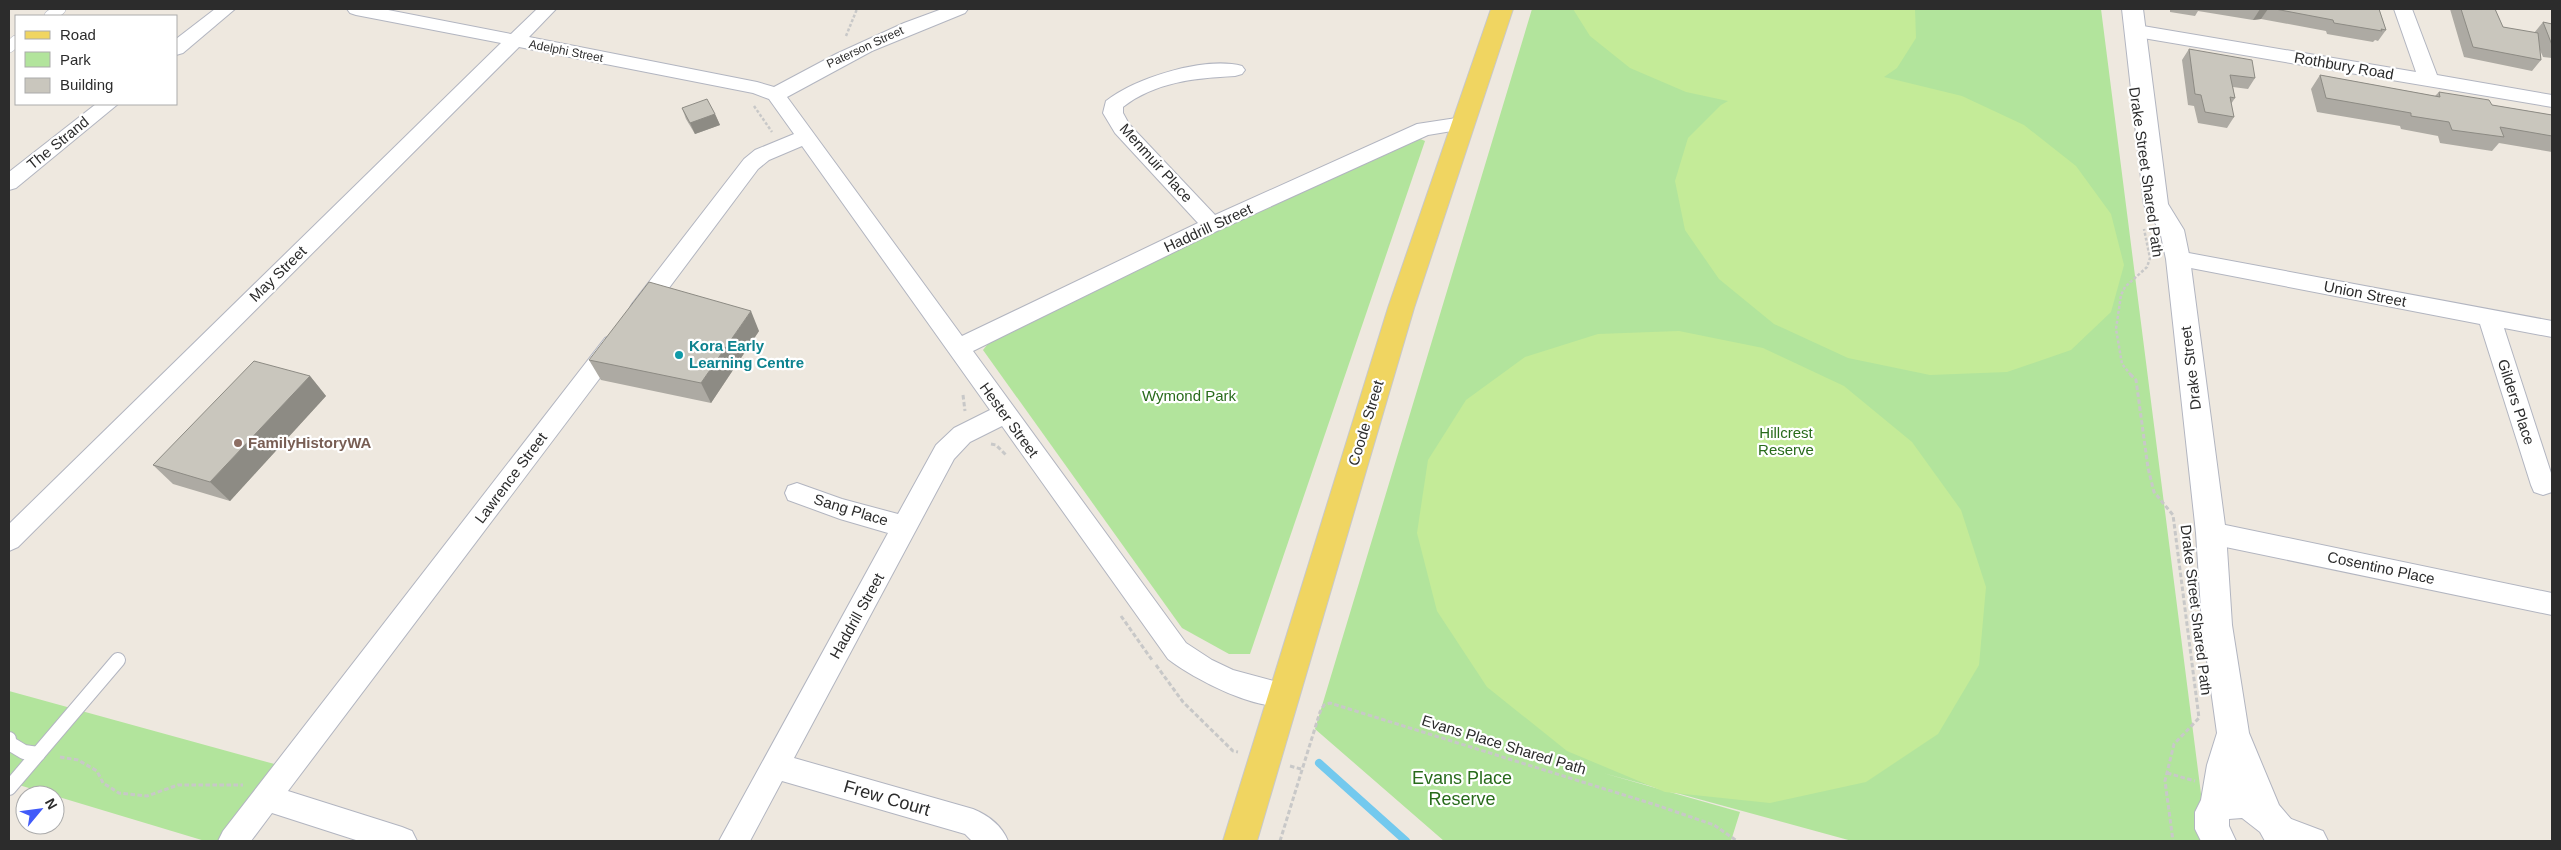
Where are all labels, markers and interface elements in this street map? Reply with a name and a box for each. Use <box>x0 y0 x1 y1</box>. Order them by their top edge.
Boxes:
legend <box>15 15 178 105</box>
street label: Paterson Street <box>824 23 906 71</box>
text: Road <box>60 26 96 43</box>
street label: Adelphi Street <box>528 37 605 65</box>
street label: Rothbury Road <box>2293 48 2395 83</box>
text: Park <box>60 51 91 68</box>
text: Building <box>60 76 113 93</box>
street label: Drake Street Shared Path <box>2126 86 2167 258</box>
street label: The Strand <box>23 113 92 173</box>
street label: Menmuir Place <box>1117 120 1196 206</box>
street label: Haddrill Street <box>1161 199 1255 255</box>
street label: May Street <box>246 242 310 305</box>
street label: Union Street <box>2323 277 2408 310</box>
street label: Drake Street <box>2177 324 2204 411</box>
place label: Kora Early Learning Centre <box>689 337 804 371</box>
marker: Kora Early Learning Centre <box>673 349 685 361</box>
street label: Gilders Place <box>2495 357 2538 447</box>
street label: Coode Street <box>1344 377 1387 468</box>
street label: Hester Street <box>977 379 1043 461</box>
park label: Wymond Park <box>1142 387 1237 404</box>
park label: Hillcrest Reserve <box>1758 424 1814 458</box>
street label: Lawrence Street <box>471 428 551 526</box>
place label: FamilyHistoryWA <box>248 434 372 451</box>
marker: FamilyHistoryWA <box>232 437 244 449</box>
street label: Sang Place <box>812 490 890 529</box>
street label: Drake Street Shared Path <box>2178 524 2215 696</box>
street label: Cosentino Place <box>2326 548 2436 587</box>
street label: Haddrill Street <box>826 569 887 661</box>
street label: Evans Place Shared Path <box>1420 711 1588 778</box>
park label: Evans Place Reserve <box>1412 768 1512 809</box>
street label: Frew Court <box>841 776 933 820</box>
north arrow <box>15 785 65 835</box>
text: N <box>42 795 61 812</box>

